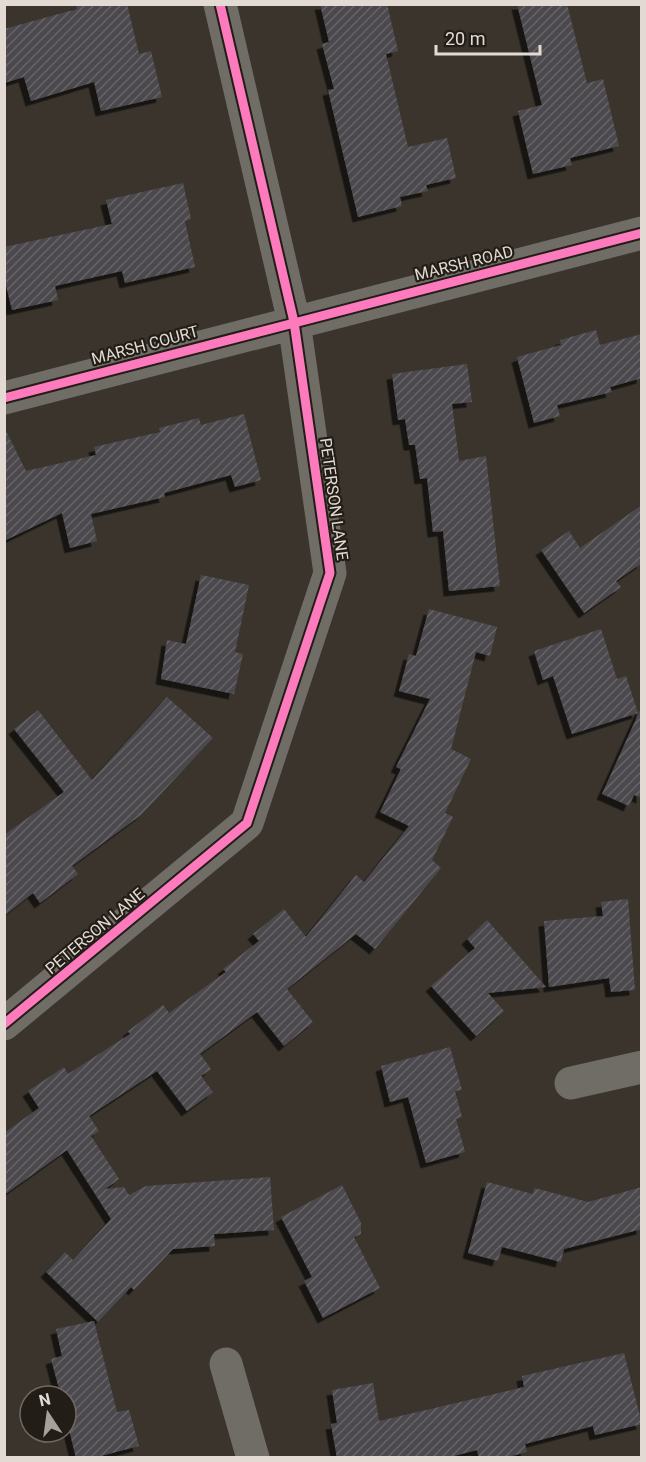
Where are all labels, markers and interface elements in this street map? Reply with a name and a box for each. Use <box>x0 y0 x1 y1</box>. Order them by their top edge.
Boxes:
scale bar <box>436 18 540 56</box>
text: 20 m <box>445 28 485 49</box>
street label: MARSH ROAD <box>413 242 515 284</box>
street label: MARSH COURT <box>89 321 201 368</box>
street label: PETERSON LANE <box>316 437 352 561</box>
street label: PETERSON LANE <box>42 884 148 978</box>
north arrow <box>18 1384 78 1444</box>
text: N <box>37 1389 52 1410</box>

